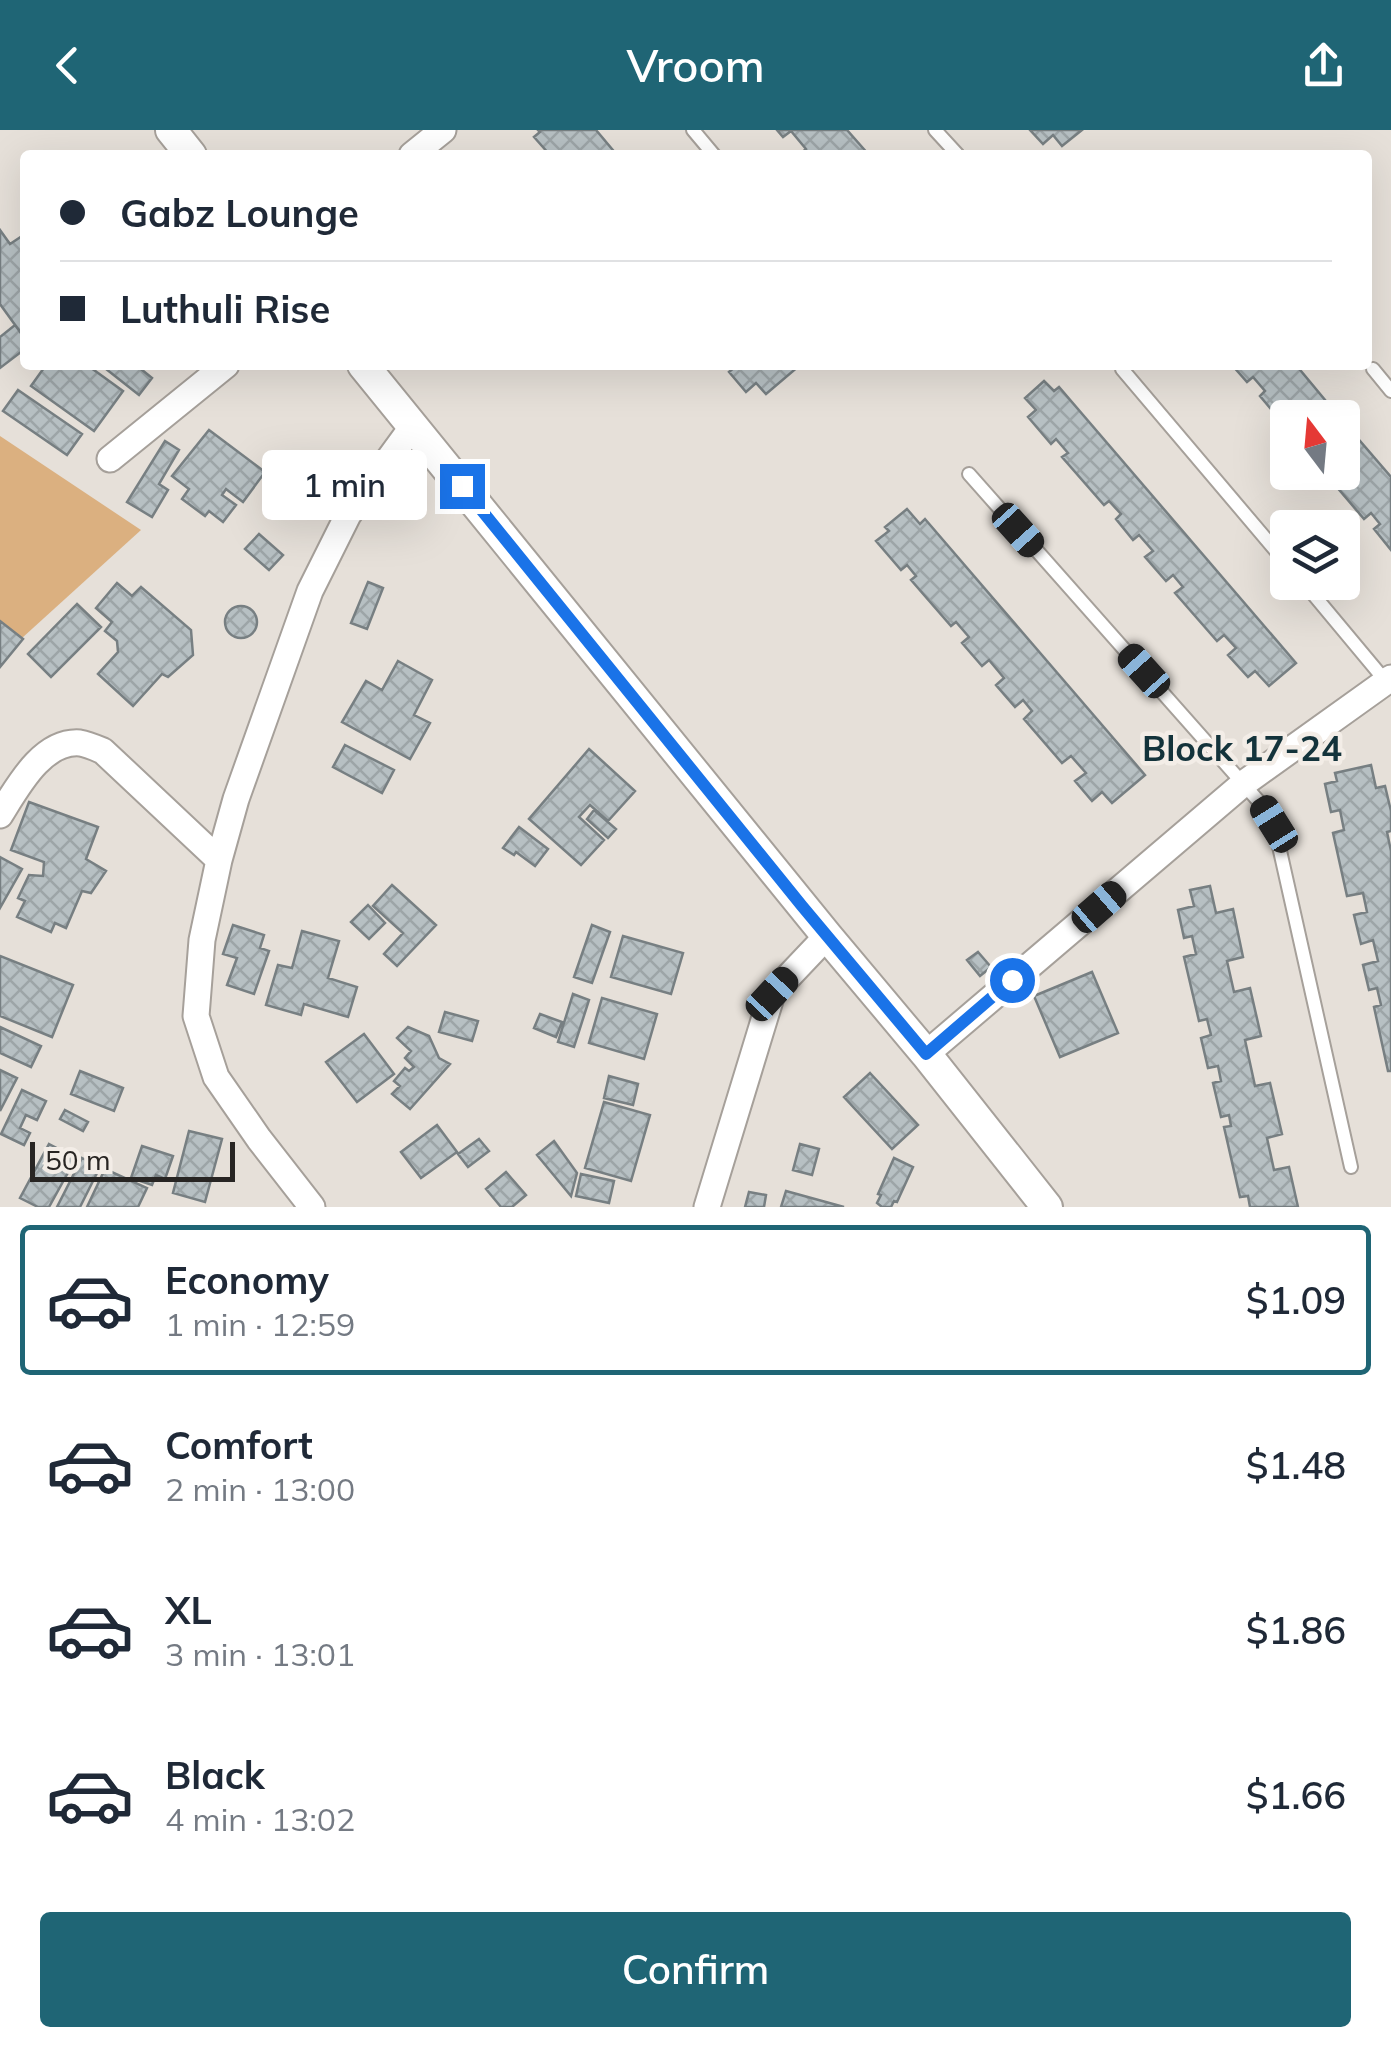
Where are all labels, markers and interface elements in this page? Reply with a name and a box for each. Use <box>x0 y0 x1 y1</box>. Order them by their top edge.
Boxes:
text: Vroom <box>626 37 765 93</box>
icon: back <box>40 38 95 93</box>
icon: share <box>1296 38 1351 93</box>
text: Gabz Lounge <box>120 189 359 237</box>
text: Luthuli Rise <box>120 285 330 333</box>
north arrow <box>1270 400 1360 490</box>
map controls <box>1270 400 1360 600</box>
callout: 1 min <box>262 451 427 521</box>
route end <box>440 464 485 509</box>
text: 1 min <box>303 465 386 505</box>
car <box>987 498 1049 562</box>
button: layers <box>1270 510 1360 600</box>
car <box>1113 639 1175 703</box>
district label: Block 17-24 <box>1142 726 1342 770</box>
car <box>1245 791 1303 857</box>
car <box>1067 876 1131 938</box>
route start <box>990 958 1035 1003</box>
car <box>741 962 803 1026</box>
scale bar <box>30 1137 235 1182</box>
text: 50 m <box>45 1142 111 1177</box>
icon: car <box>45 1255 135 1345</box>
text: Economy <box>165 1256 329 1304</box>
text: $1.09 <box>1246 1276 1346 1324</box>
text: 1 min · 12:59 <box>165 1304 355 1344</box>
icon: car <box>45 1420 135 1510</box>
text: Comfort <box>165 1421 313 1469</box>
text: $1.48 <box>1246 1441 1346 1489</box>
text: 2 min · 13:00 <box>165 1469 355 1509</box>
icon: car <box>45 1585 135 1675</box>
text: XL <box>165 1586 212 1634</box>
text: $1.86 <box>1246 1606 1346 1654</box>
text: 3 min · 13:01 <box>165 1634 355 1674</box>
icon: car <box>45 1750 135 1840</box>
text: Black <box>165 1751 265 1799</box>
text: $1.66 <box>1246 1771 1346 1819</box>
text: 4 min · 13:02 <box>165 1799 355 1839</box>
button: Confirm <box>40 1912 1351 2027</box>

